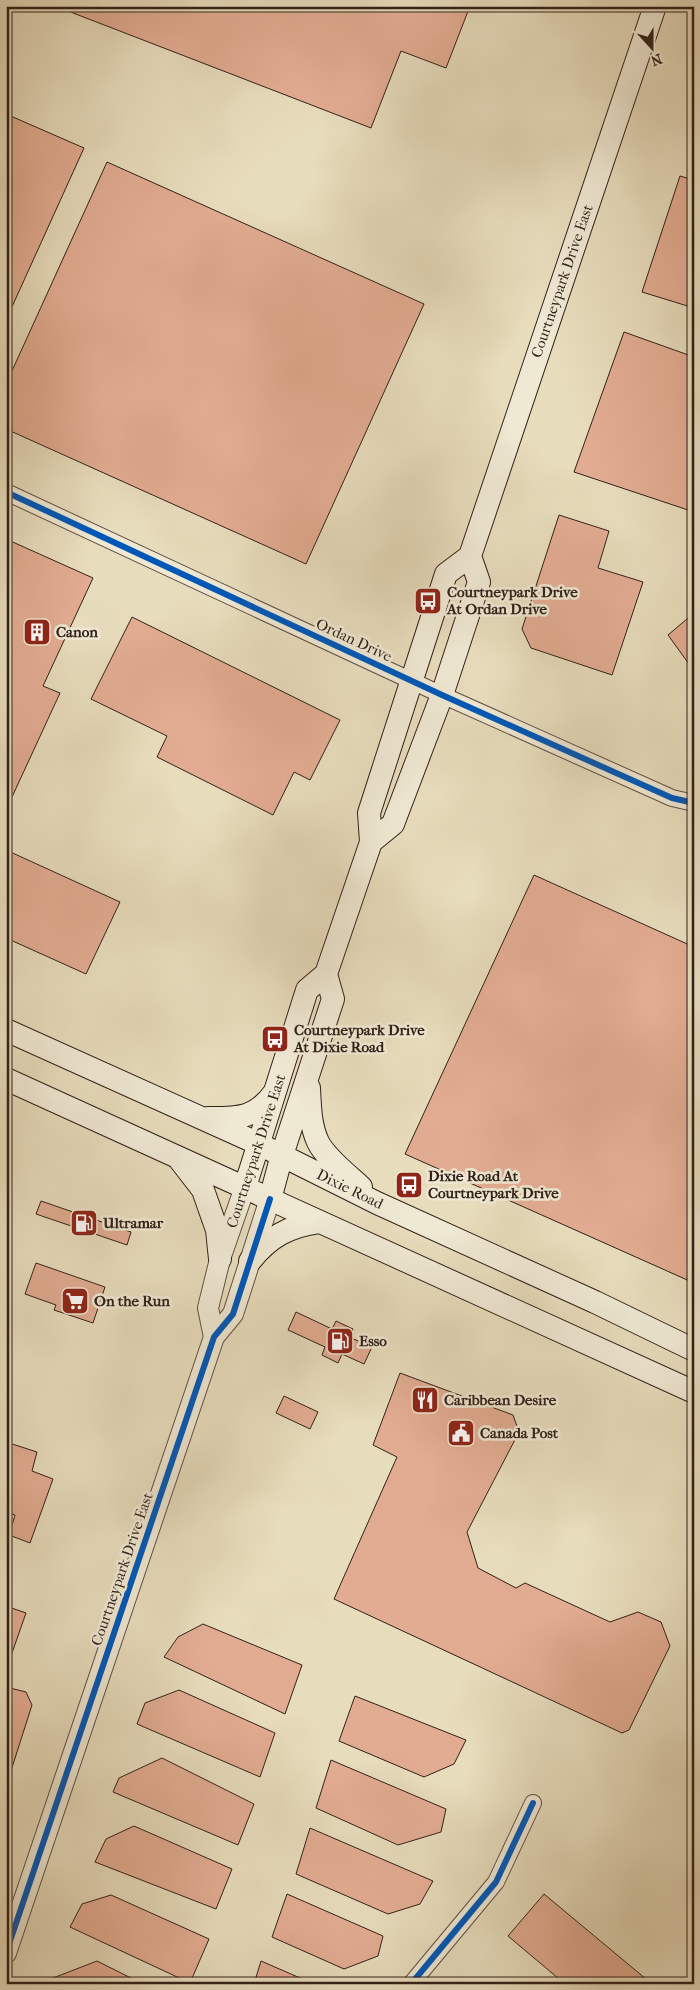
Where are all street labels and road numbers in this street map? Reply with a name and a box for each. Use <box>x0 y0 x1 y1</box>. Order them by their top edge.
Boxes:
street label: Courtneypark Drive East <box>527 201 597 360</box>
street label: Ordan Drive <box>313 615 395 666</box>
street label: Courtneypark Drive East <box>223 1071 290 1230</box>
street label: Dixie Road <box>314 1165 387 1213</box>
street label: Courtneypark Drive East <box>87 1489 157 1648</box>

